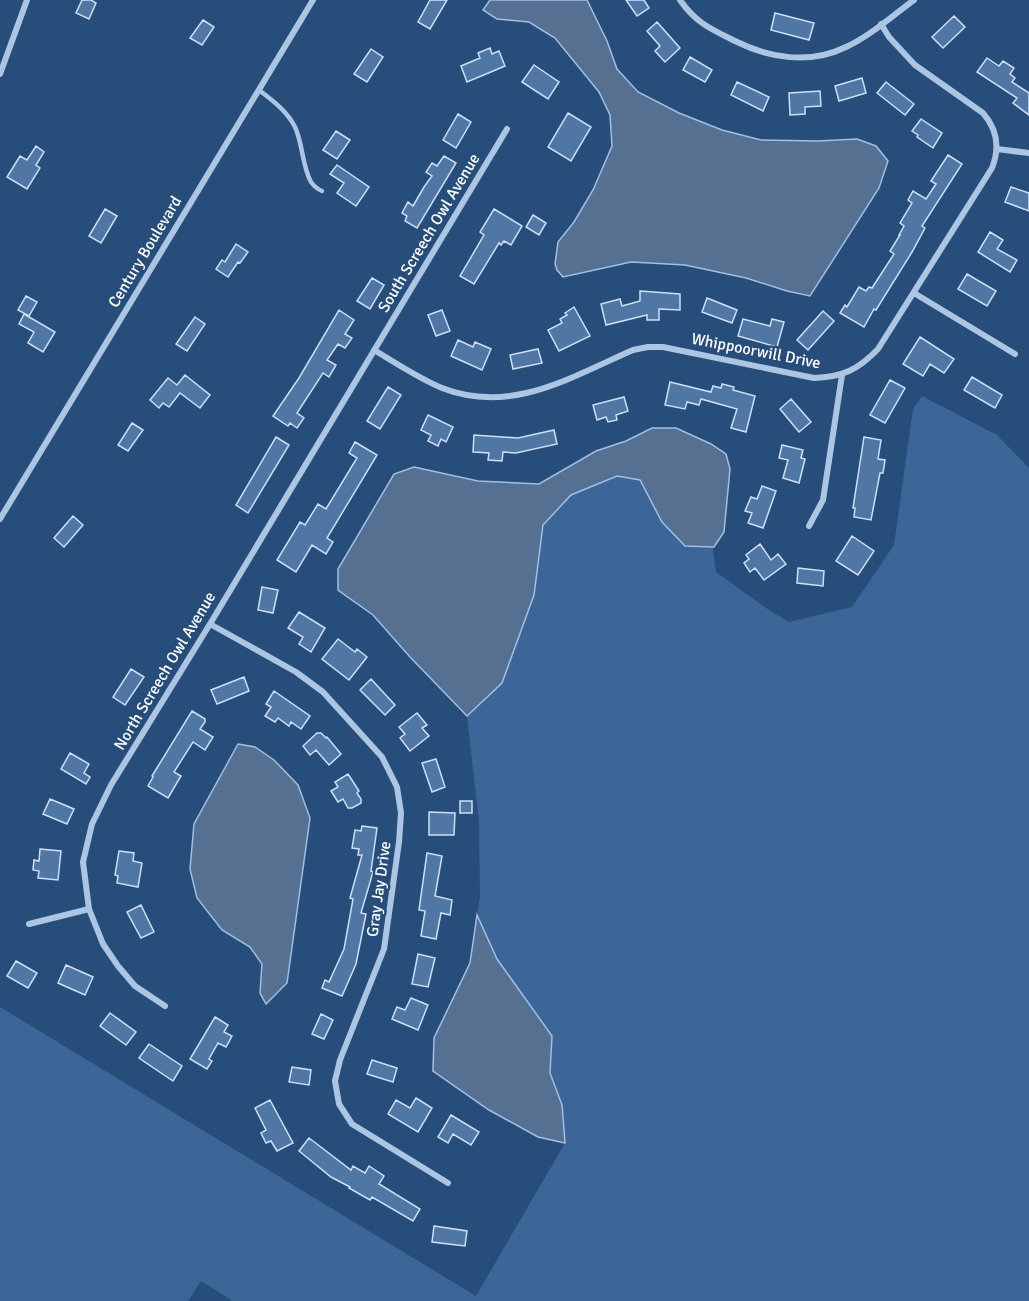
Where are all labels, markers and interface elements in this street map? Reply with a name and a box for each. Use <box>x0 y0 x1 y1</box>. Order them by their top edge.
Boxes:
street label: South Screech Owl Avenue <box>374 150 484 316</box>
street label: Century Boulevard <box>104 193 186 311</box>
street label: Whippoorwill Drive <box>690 329 822 373</box>
street label: North Screech Owl Avenue <box>110 588 220 754</box>
street label: Gray Jay Drive <box>362 840 396 938</box>

